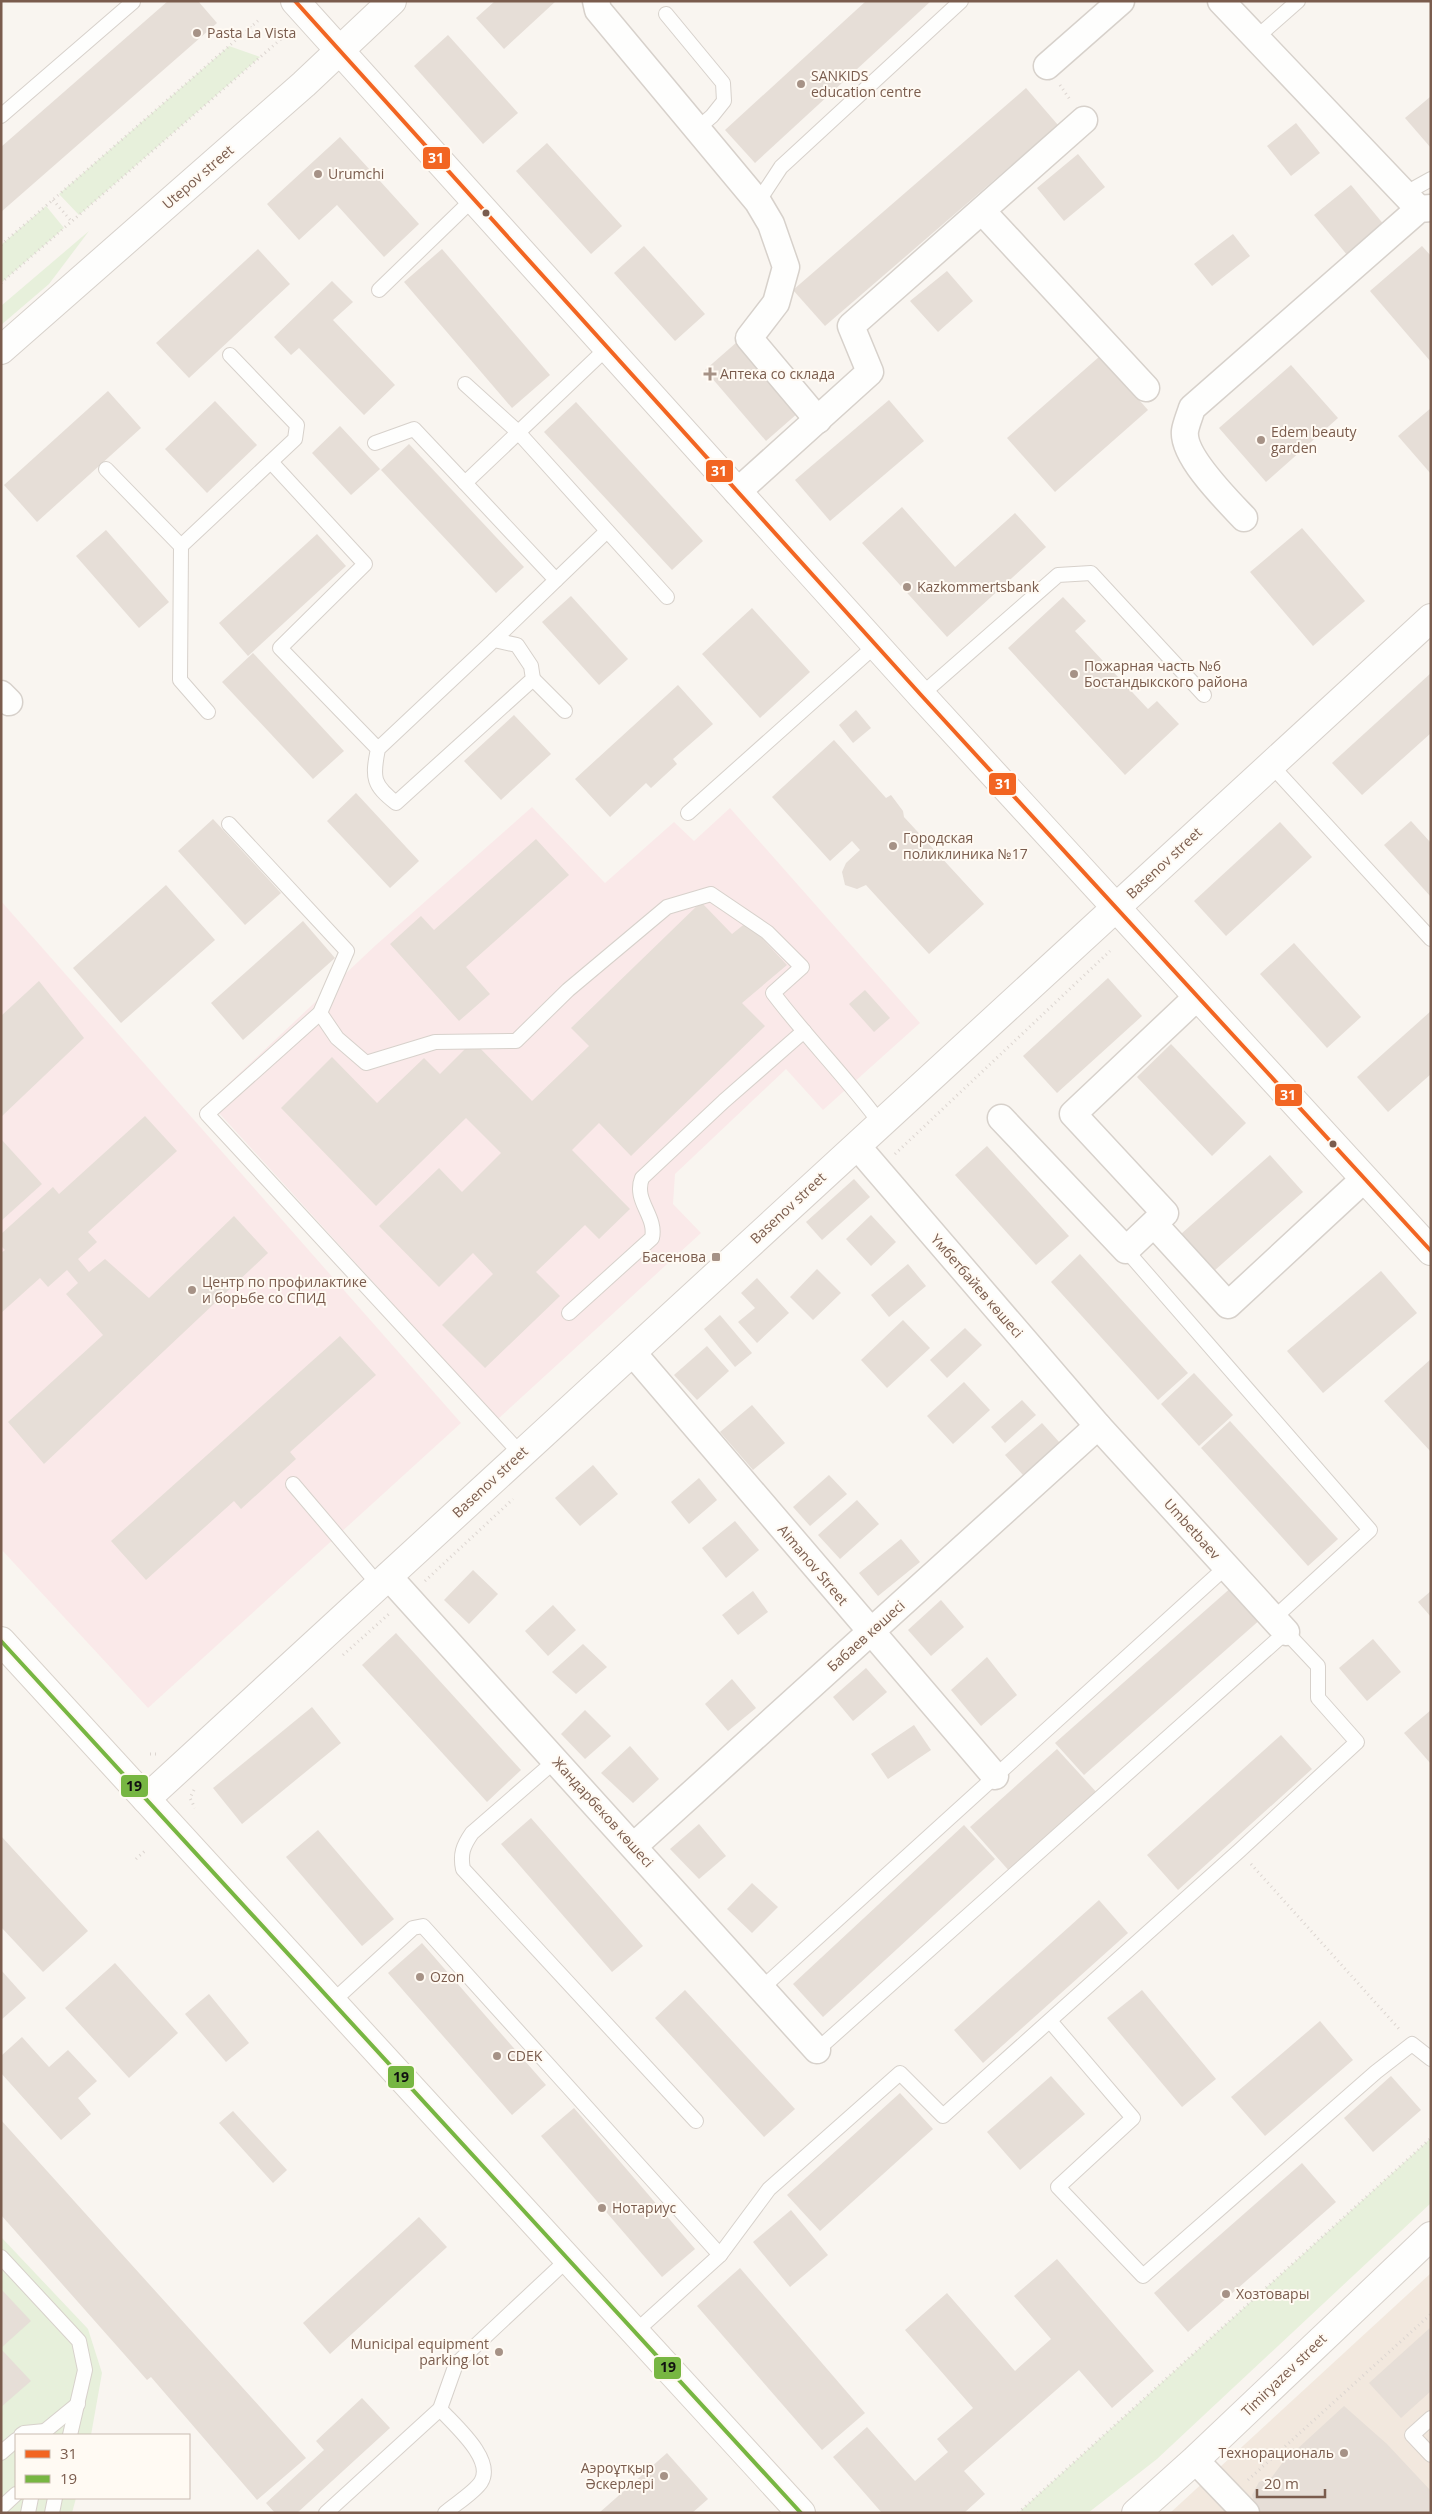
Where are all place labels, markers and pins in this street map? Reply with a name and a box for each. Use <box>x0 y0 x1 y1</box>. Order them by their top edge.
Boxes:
place label: Pasta La Vista <box>207 23 296 42</box>
marker: Pasta La Vista <box>191 27 203 39</box>
place label: SANKIDS education centre <box>811 66 922 101</box>
marker: SANKIDS education centre <box>795 78 807 90</box>
place label: Urumchi <box>328 164 384 183</box>
marker: Urumchi <box>312 168 324 180</box>
unlabelled marker <box>481 208 491 218</box>
place label: Аптека со склада <box>720 364 835 383</box>
marker: Аптека со склада <box>704 368 716 380</box>
place label: Edem beauty garden <box>1271 422 1358 457</box>
marker: Edem beauty garden <box>1255 434 1267 446</box>
place label: Kazkommertsbank <box>917 577 1040 596</box>
marker: Kazkommertsbank <box>901 581 913 593</box>
place label: Пожарная часть №6 Бостандыкского района <box>1084 656 1248 691</box>
marker: Пожарная часть №6 Бостандыкского района <box>1068 668 1080 680</box>
place label: Городская поликлиника №17 <box>903 828 1028 863</box>
marker: Городская поликлиника №17 <box>887 840 899 852</box>
unlabelled marker <box>1328 1139 1338 1149</box>
place label: Басенова <box>642 1247 706 1266</box>
marker: Басенова <box>710 1251 722 1263</box>
place label: Центр по профилактике и борьбе со СПИД <box>202 1272 367 1307</box>
marker: Центр по профилактике и борьбе со СПИД <box>186 1284 198 1296</box>
place label: Ozon <box>430 1967 464 1986</box>
marker: Ozon <box>414 1971 426 1983</box>
place label: CDEK <box>507 2046 543 2065</box>
marker: CDEK <box>491 2050 503 2062</box>
place label: Нотариуc <box>612 2198 677 2217</box>
marker: Нотариуc <box>596 2202 608 2214</box>
place label: Хозтовары <box>1236 2284 1309 2303</box>
marker: Хозтовары <box>1220 2288 1232 2300</box>
place label: Municipal equipment parking lot <box>350 2334 489 2369</box>
marker: Municipal equipment parking lot <box>493 2346 505 2358</box>
place label: Технорациональ <box>1218 2443 1334 2462</box>
marker: Технорациональ <box>1338 2447 1350 2459</box>
place label: Аэроұтқыр Әскерлері <box>581 2458 654 2493</box>
marker: Аэроұтқыр Әскерлері <box>658 2470 670 2482</box>

